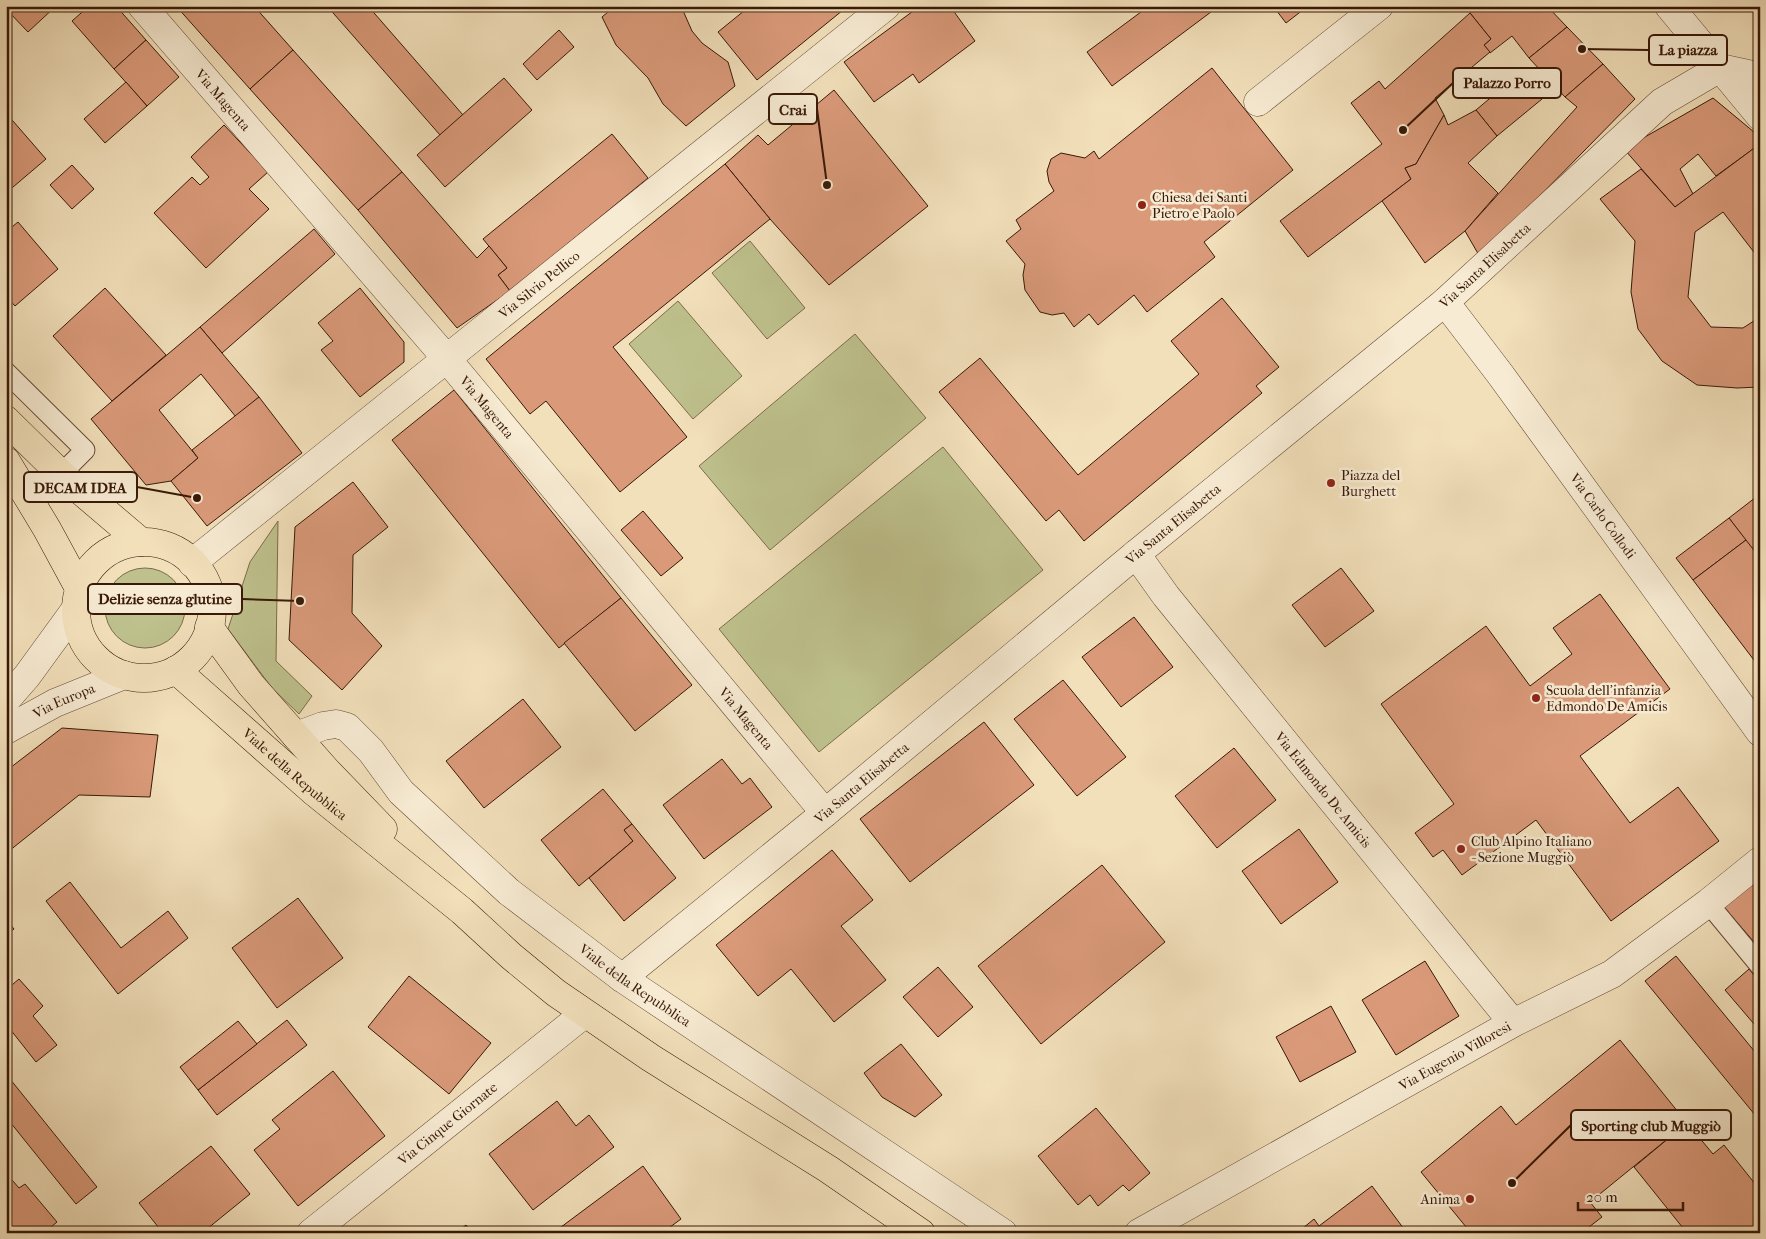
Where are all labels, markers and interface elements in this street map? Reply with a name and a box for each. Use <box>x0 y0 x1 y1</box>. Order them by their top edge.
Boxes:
callout: La piazza <box>1649 35 1727 65</box>
text: La piazza <box>1659 41 1719 59</box>
street label: Via Magenta <box>191 65 254 135</box>
callout: Palazzo Porro <box>1453 68 1561 98</box>
text: Palazzo Porro <box>1463 74 1551 92</box>
callout: Crai <box>769 94 817 124</box>
text: Crai <box>779 101 807 119</box>
place label: Chiesa dei Santi Pietro e Paolo <box>1152 189 1247 222</box>
marker: Chiesa dei Santi Pietro e Paolo <box>1136 199 1148 211</box>
street label: Via Santa Elisabetta <box>1435 219 1535 313</box>
street label: Via Silvio Pellico <box>495 247 583 323</box>
street label: Via Magenta <box>455 372 518 442</box>
place label: Piazza del Burghett <box>1341 467 1400 500</box>
street label: Via Carlo Collodi <box>1565 469 1639 562</box>
callout: DECAM IDEA <box>24 472 137 502</box>
marker: Piazza del Burghett <box>1325 477 1337 489</box>
text: DECAM IDEA <box>33 479 128 497</box>
street label: Via Santa Elisabetta <box>1121 480 1225 569</box>
callout: Delizie senza glutine <box>88 584 242 614</box>
text: Delizie senza glutine <box>98 590 232 608</box>
street label: Via Europa <box>29 680 98 723</box>
place label: Scuola dell'infanzia Edmondo De Amicis <box>1546 682 1667 715</box>
street label: Via Magenta <box>714 683 777 754</box>
marker: Scuola dell'infanzia Edmondo De Amicis <box>1530 692 1542 704</box>
street label: Viale della Repubblica <box>238 724 351 824</box>
street label: Via Edmondo De Amicis <box>1270 728 1375 851</box>
street label: Via Santa Elisabetta <box>810 738 913 828</box>
place label: Club Alpino Italiano - Sezione Muggiò <box>1471 833 1592 866</box>
marker: Club Alpino Italiano - Sezione Muggiò <box>1455 843 1467 855</box>
street label: Viale della Repubblica <box>575 940 694 1031</box>
street label: Via Eugenio Villoresi <box>1395 1018 1514 1095</box>
street label: Via Cinque Giornate <box>394 1079 501 1170</box>
callout: Sporting club Muggiò <box>1571 1110 1731 1140</box>
text: Sporting club Muggiò <box>1581 1117 1721 1135</box>
scale bar <box>1578 1179 1684 1211</box>
text: 20 m <box>1586 1188 1618 1206</box>
place label: Anima <box>1420 1191 1461 1208</box>
marker: Anima <box>1464 1193 1476 1205</box>

